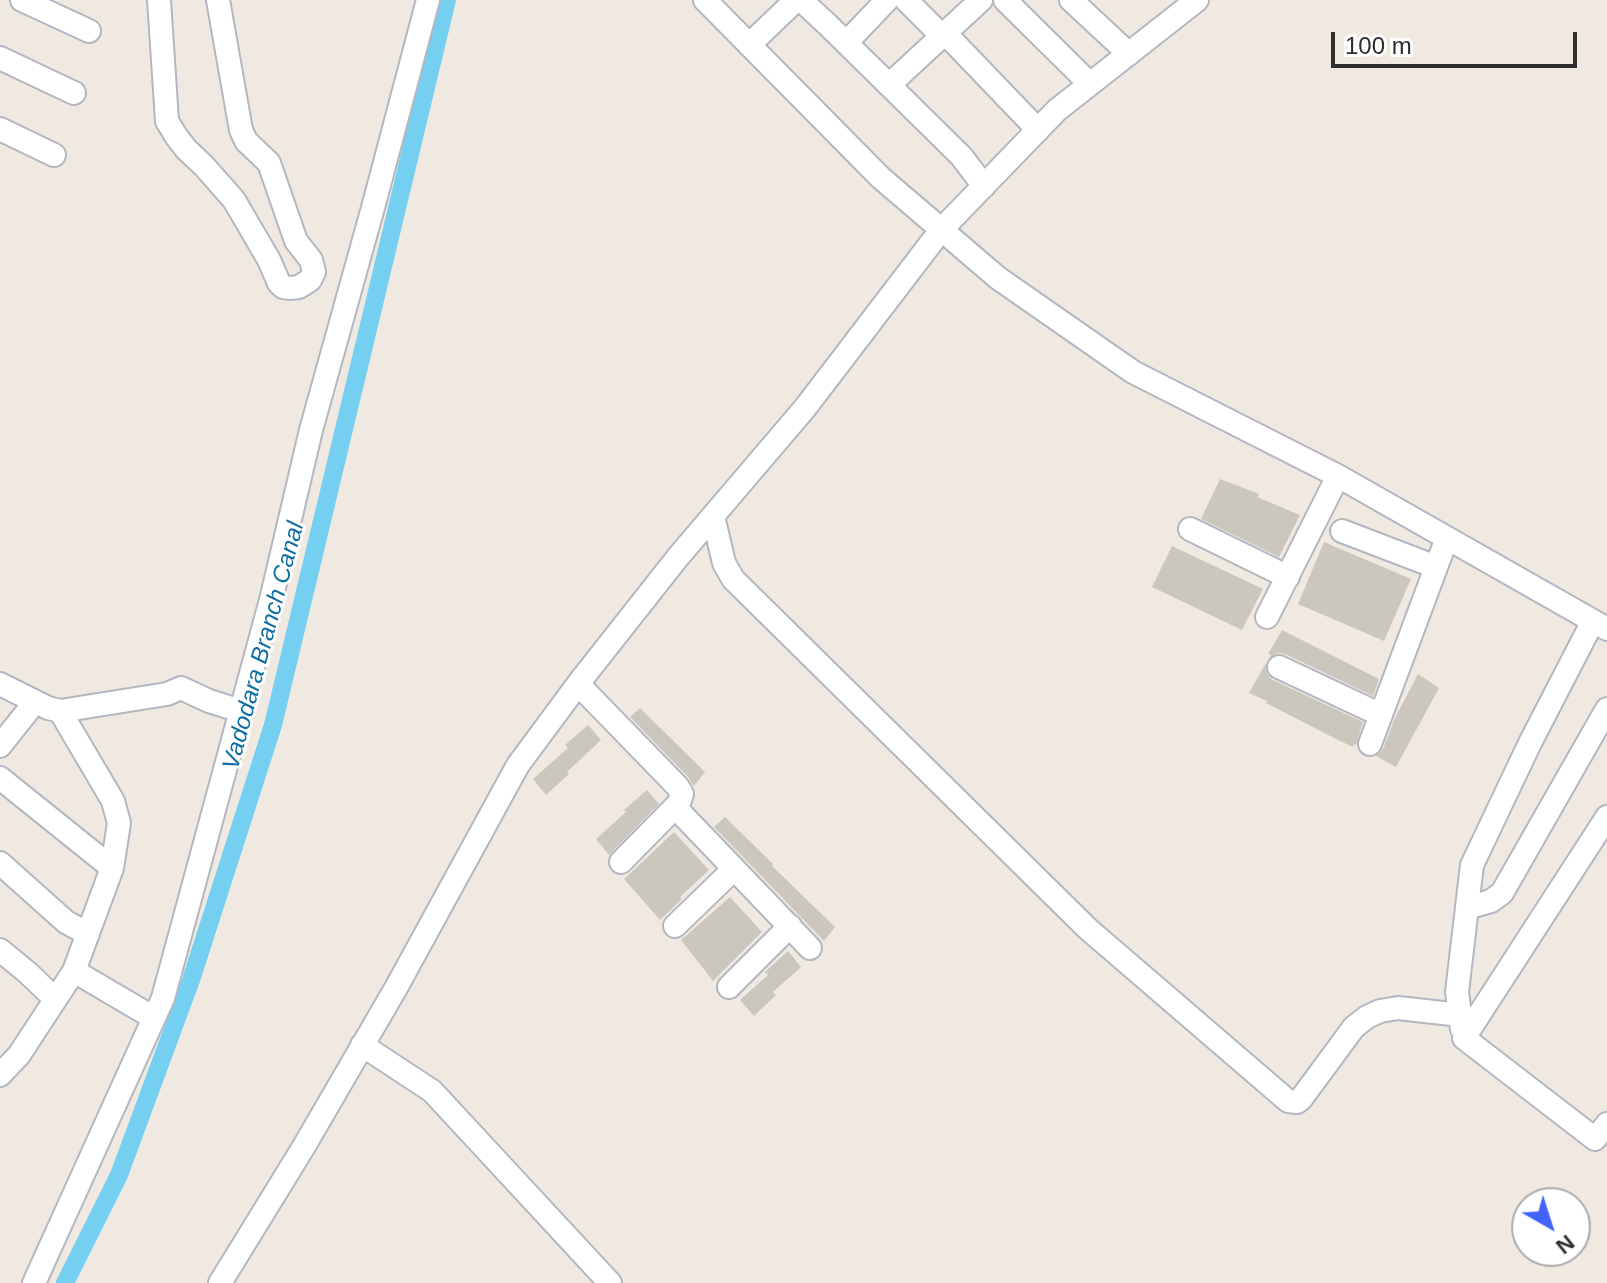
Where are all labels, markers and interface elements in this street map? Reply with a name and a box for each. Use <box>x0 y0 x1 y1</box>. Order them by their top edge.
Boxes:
scale bar <box>1335 16 1581 66</box>
text: 100 m <box>1345 32 1412 59</box>
water label: Vadodara Branch Canal <box>217 519 311 773</box>
north arrow <box>1511 1187 1591 1267</box>
text: N <box>1551 1230 1579 1259</box>

